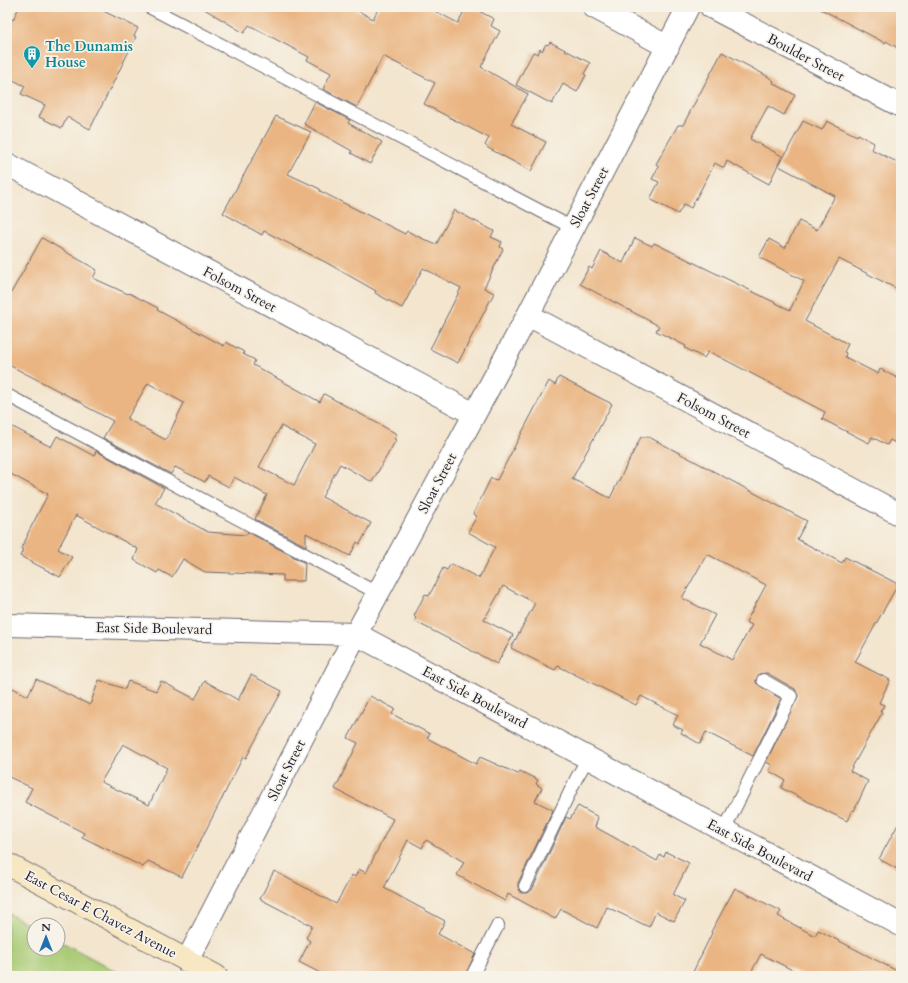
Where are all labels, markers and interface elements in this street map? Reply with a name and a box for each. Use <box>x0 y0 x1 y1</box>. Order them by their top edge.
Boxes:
street label: Boulder Street <box>764 29 848 86</box>
place label: The Dunamis House <box>45 37 133 72</box>
building icon: The Dunamis House <box>22 44 42 69</box>
street label: Sloat Street <box>566 163 614 231</box>
street label: Folsom Street <box>200 262 280 317</box>
street label: Folsom Street <box>674 388 754 443</box>
street label: Sloat Street <box>414 449 462 517</box>
street label: East Side Boulevard <box>96 618 213 639</box>
street label: East Side Boulevard <box>419 662 531 733</box>
street label: Sloat Street <box>263 736 310 804</box>
street label: East Side Boulevard <box>704 815 816 886</box>
street label: East Cesar E Chavez Avenue <box>21 866 180 963</box>
north arrow <box>26 917 66 957</box>
text: N <box>41 920 51 935</box>

